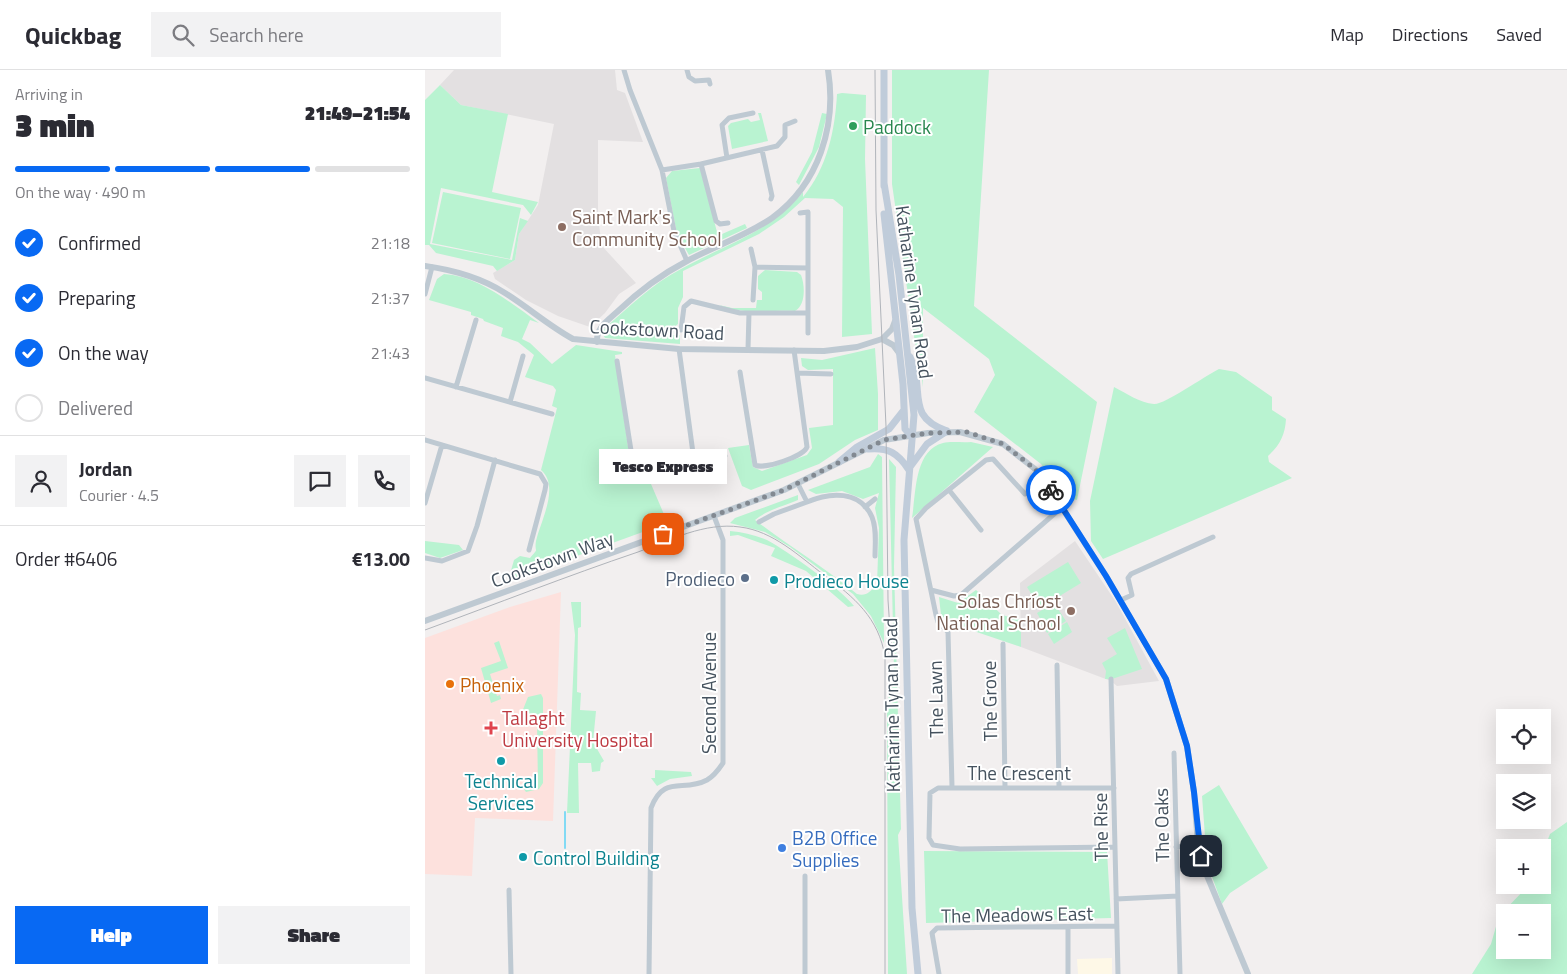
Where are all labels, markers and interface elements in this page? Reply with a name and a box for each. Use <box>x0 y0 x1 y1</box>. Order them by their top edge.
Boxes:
search box <box>151 12 501 57</box>
text: Quickbag <box>25 17 121 53</box>
text: Search here <box>209 20 304 49</box>
icon: search <box>169 21 197 49</box>
text: Map <box>1330 21 1364 48</box>
text: Directions <box>1392 21 1468 48</box>
text: Saved <box>1496 21 1542 48</box>
text: Arriving in <box>15 82 83 106</box>
text: 21:49–21:54 <box>305 98 410 127</box>
text: 3 min <box>15 101 95 149</box>
place label: Paddock <box>863 112 931 141</box>
marker: Paddock <box>847 120 859 132</box>
text: On the way · 490 m <box>15 180 146 204</box>
place label: Saint Mark's Community School <box>572 202 722 253</box>
street label: Katharine Tynan Road <box>888 204 942 380</box>
marker: Saint Mark's Community School <box>556 221 568 233</box>
text: Confirmed <box>58 228 141 257</box>
icon: check <box>15 229 43 257</box>
text: 21:18 <box>371 231 410 255</box>
text: Preparing <box>58 283 135 312</box>
icon: check <box>15 284 43 312</box>
text: 21:37 <box>371 286 410 310</box>
street label: Cookstown Road <box>589 311 725 347</box>
text: On the way <box>58 338 149 367</box>
icon: check <box>15 339 43 367</box>
text: 21:43 <box>371 341 410 365</box>
text: Delivered <box>58 393 133 422</box>
callout: Tesco Express <box>599 449 727 484</box>
text: Jordan <box>79 454 132 483</box>
text: Tesco Express <box>613 454 713 478</box>
button: person <box>15 455 67 507</box>
button: chat <box>294 455 346 507</box>
button: phone <box>358 455 410 507</box>
courier <box>1026 465 1076 515</box>
icon: bike <box>1037 476 1065 504</box>
text: Courier · 4.5 <box>79 483 159 507</box>
pin <box>642 513 684 555</box>
icon: bag <box>649 520 677 548</box>
street label: Cookstown Way <box>487 523 617 595</box>
text: Order #6406 <box>15 544 117 573</box>
text: €13.00 <box>352 544 410 573</box>
place label: Prodieco <box>665 564 735 593</box>
place label: Prodieco House <box>784 566 909 595</box>
marker: Prodieco <box>739 572 751 584</box>
marker: Prodieco House <box>768 574 780 586</box>
place label: Solas Chríost National School <box>936 586 1061 637</box>
marker: Solas Chríost National School <box>1065 605 1077 617</box>
street label: Katharine Tynan Road <box>875 617 907 793</box>
street label: Second Avenue <box>694 632 723 754</box>
street label: The Lawn <box>920 660 950 738</box>
street label: The Grove <box>974 661 1004 741</box>
place label: Phoenix <box>460 670 524 699</box>
marker: Phoenix <box>444 678 456 690</box>
place label: Tallaght University Hospital <box>502 703 653 754</box>
map controls <box>1496 709 1551 959</box>
button: locate <box>1496 709 1551 764</box>
marker: Tallaght University Hospital <box>484 721 498 735</box>
marker: Technical Services <box>495 755 507 767</box>
street label: The Crescent <box>967 758 1071 787</box>
place label: Technical Services <box>465 766 537 817</box>
button: layers <box>1496 774 1551 829</box>
street label: The Oaks <box>1146 788 1176 862</box>
street label: The Rise <box>1085 793 1115 861</box>
place label: B2B Office Supplies <box>792 823 877 874</box>
pin <box>1180 835 1222 877</box>
button: + <box>1496 839 1551 894</box>
marker: B2B Office Supplies <box>776 842 788 854</box>
icon: home <box>1187 842 1215 870</box>
place label: Control Building <box>533 843 660 872</box>
marker: Control Building <box>517 851 529 863</box>
street label: The Meadows East <box>941 898 1094 930</box>
button: − <box>1496 904 1551 959</box>
button: Help <box>15 906 208 964</box>
button: Share <box>218 906 410 964</box>

